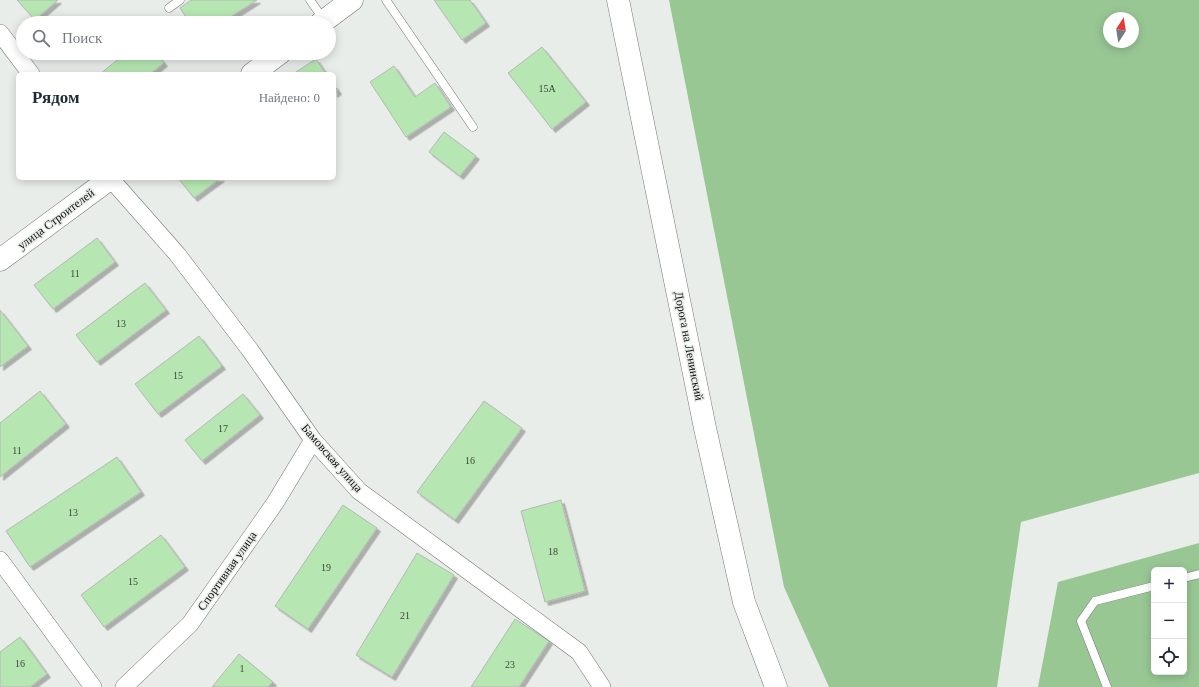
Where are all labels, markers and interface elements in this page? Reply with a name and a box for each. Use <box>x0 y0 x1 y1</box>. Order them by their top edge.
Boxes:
north arrow <box>1103 12 1139 48</box>
search box <box>16 16 336 60</box>
icon: search <box>30 27 52 49</box>
text: Поиск <box>62 30 102 46</box>
house number: 15А <box>538 83 556 94</box>
text: Рядом <box>32 88 80 107</box>
text: Найдено: 0 <box>259 90 320 105</box>
street label: улица Строителей <box>15 185 98 252</box>
house number: 11 <box>70 268 80 279</box>
street label: Дорога на Ленинский <box>672 290 707 402</box>
house number: 13 <box>116 318 126 329</box>
house number: 15 <box>173 370 183 381</box>
street label: Бамовская улица <box>299 421 366 495</box>
house number: 17 <box>218 423 228 434</box>
house number: 11 <box>12 445 22 456</box>
house number: 16 <box>465 455 475 466</box>
house number: 13 <box>68 507 78 518</box>
street label: Спортивная улица <box>194 528 260 613</box>
house number: 18 <box>548 546 558 557</box>
house number: 19 <box>321 562 331 573</box>
map controls <box>1151 567 1187 675</box>
button: + <box>1151 567 1187 603</box>
house number: 15 <box>128 576 138 587</box>
button: − <box>1151 603 1187 639</box>
house number: 21 <box>400 610 410 621</box>
button: locate <box>1151 639 1187 675</box>
house number: 16 <box>15 658 25 669</box>
house number: 23 <box>505 659 515 670</box>
house number: 1 <box>240 663 245 674</box>

